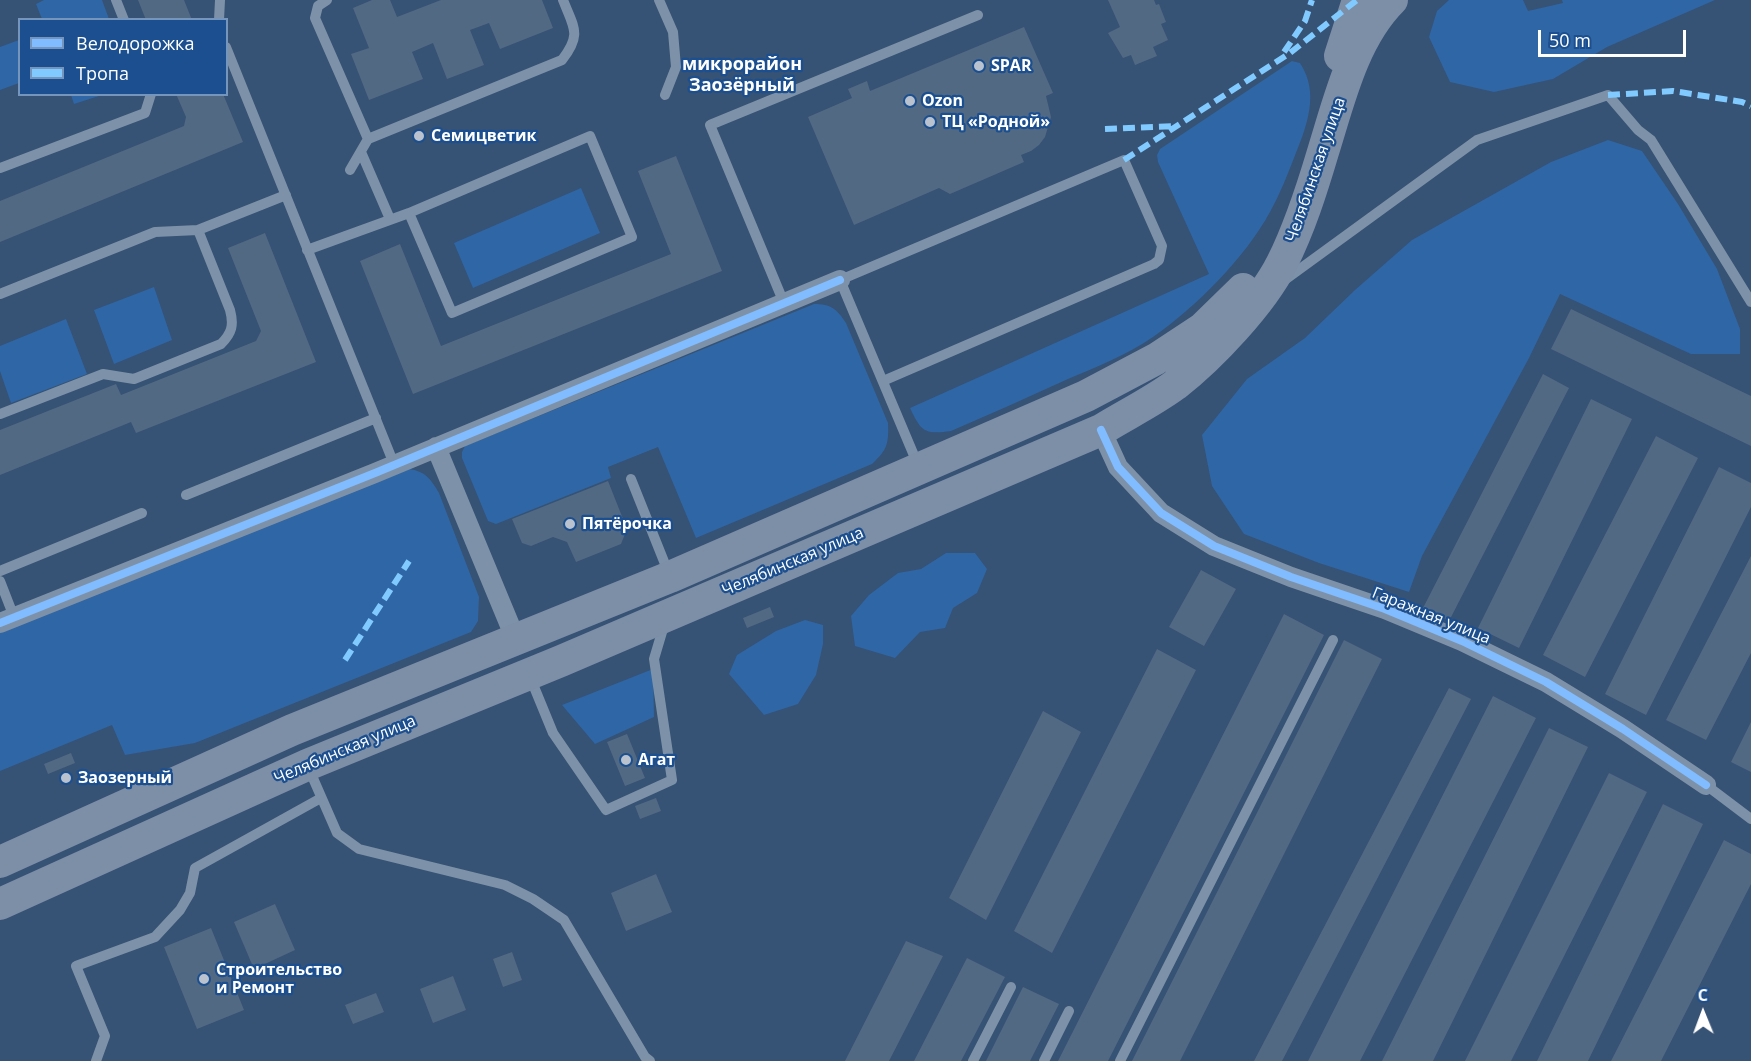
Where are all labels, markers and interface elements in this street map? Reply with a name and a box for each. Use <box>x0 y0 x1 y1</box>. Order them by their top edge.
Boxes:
legend <box>18 18 228 96</box>
scale bar <box>1541 18 1690 56</box>
text: 50 m <box>1549 28 1591 52</box>
text: Велодорожка <box>76 31 194 55</box>
district label: микрорайон Заозёрный <box>682 54 802 97</box>
place label: SPAR <box>991 56 1031 76</box>
marker: SPAR <box>972 59 986 73</box>
text: Тропа <box>76 61 129 85</box>
place label: Ozon <box>922 91 963 111</box>
marker: Ozon <box>903 94 917 108</box>
street label: Челябинская улица <box>1282 95 1350 245</box>
place label: ТЦ «Родной» <box>942 112 1050 132</box>
marker: ТЦ «Родной» <box>923 115 937 129</box>
place label: Семицветик <box>431 126 536 146</box>
marker: Семицветик <box>412 129 426 143</box>
place label: Пятёрочка <box>582 514 672 534</box>
marker: Пятёрочка <box>563 517 577 531</box>
street label: Челябинская улица <box>719 523 867 601</box>
street label: Гаражная улица <box>1369 584 1493 648</box>
street label: Челябинская улица <box>271 711 419 789</box>
place label: Агат <box>638 750 675 770</box>
marker: Агат <box>619 753 633 767</box>
place label: Заозерный <box>78 768 172 788</box>
marker: Заозерный <box>59 771 73 785</box>
place label: Строительство и Ремонт <box>216 960 342 998</box>
marker: Строительство и Ремонт <box>197 972 211 986</box>
north arrow <box>1673 983 1733 1043</box>
text: С <box>1697 984 1708 1006</box>

